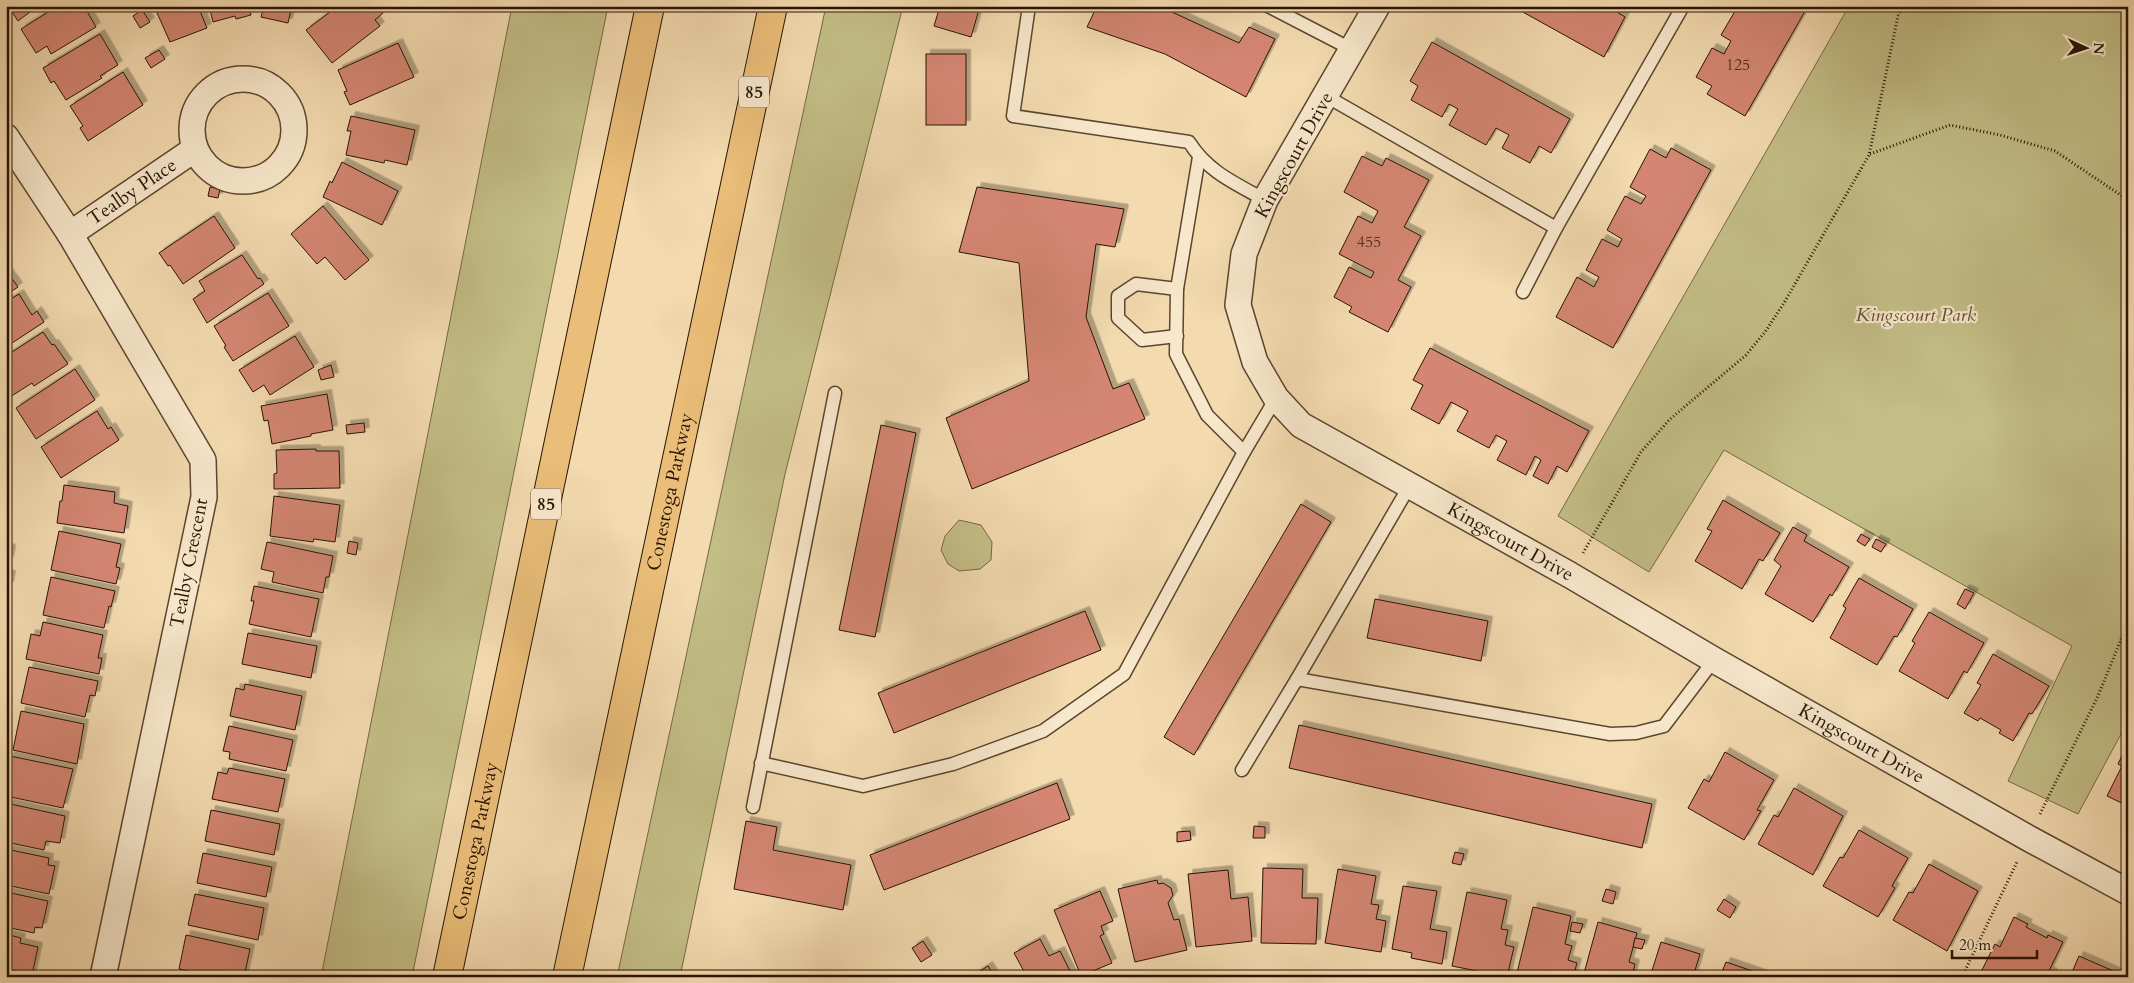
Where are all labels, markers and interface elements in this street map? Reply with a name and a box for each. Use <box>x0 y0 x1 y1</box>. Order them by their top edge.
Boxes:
north arrow <box>2062 22 2112 72</box>
text: N <box>2089 42 2108 55</box>
house number: 125 <box>1726 54 1750 76</box>
road number: 85 <box>739 76 769 108</box>
street label: Kingscourt Drive <box>1249 87 1339 223</box>
street label: Tealby Place <box>82 152 182 231</box>
house number: 455 <box>1357 231 1381 253</box>
park label: Kingscourt Park <box>1856 302 1977 328</box>
street label: Conestoga Parkway <box>641 410 699 573</box>
road number: 85 <box>531 488 561 520</box>
street label: Tealby Crescent <box>164 496 214 630</box>
street label: Kingscourt Drive <box>1443 496 1578 587</box>
street label: Kingscourt Drive <box>1794 698 1929 790</box>
street label: Conestoga Parkway <box>446 759 505 922</box>
scale bar <box>1952 928 2036 960</box>
text: 20 m <box>1959 935 1991 955</box>

